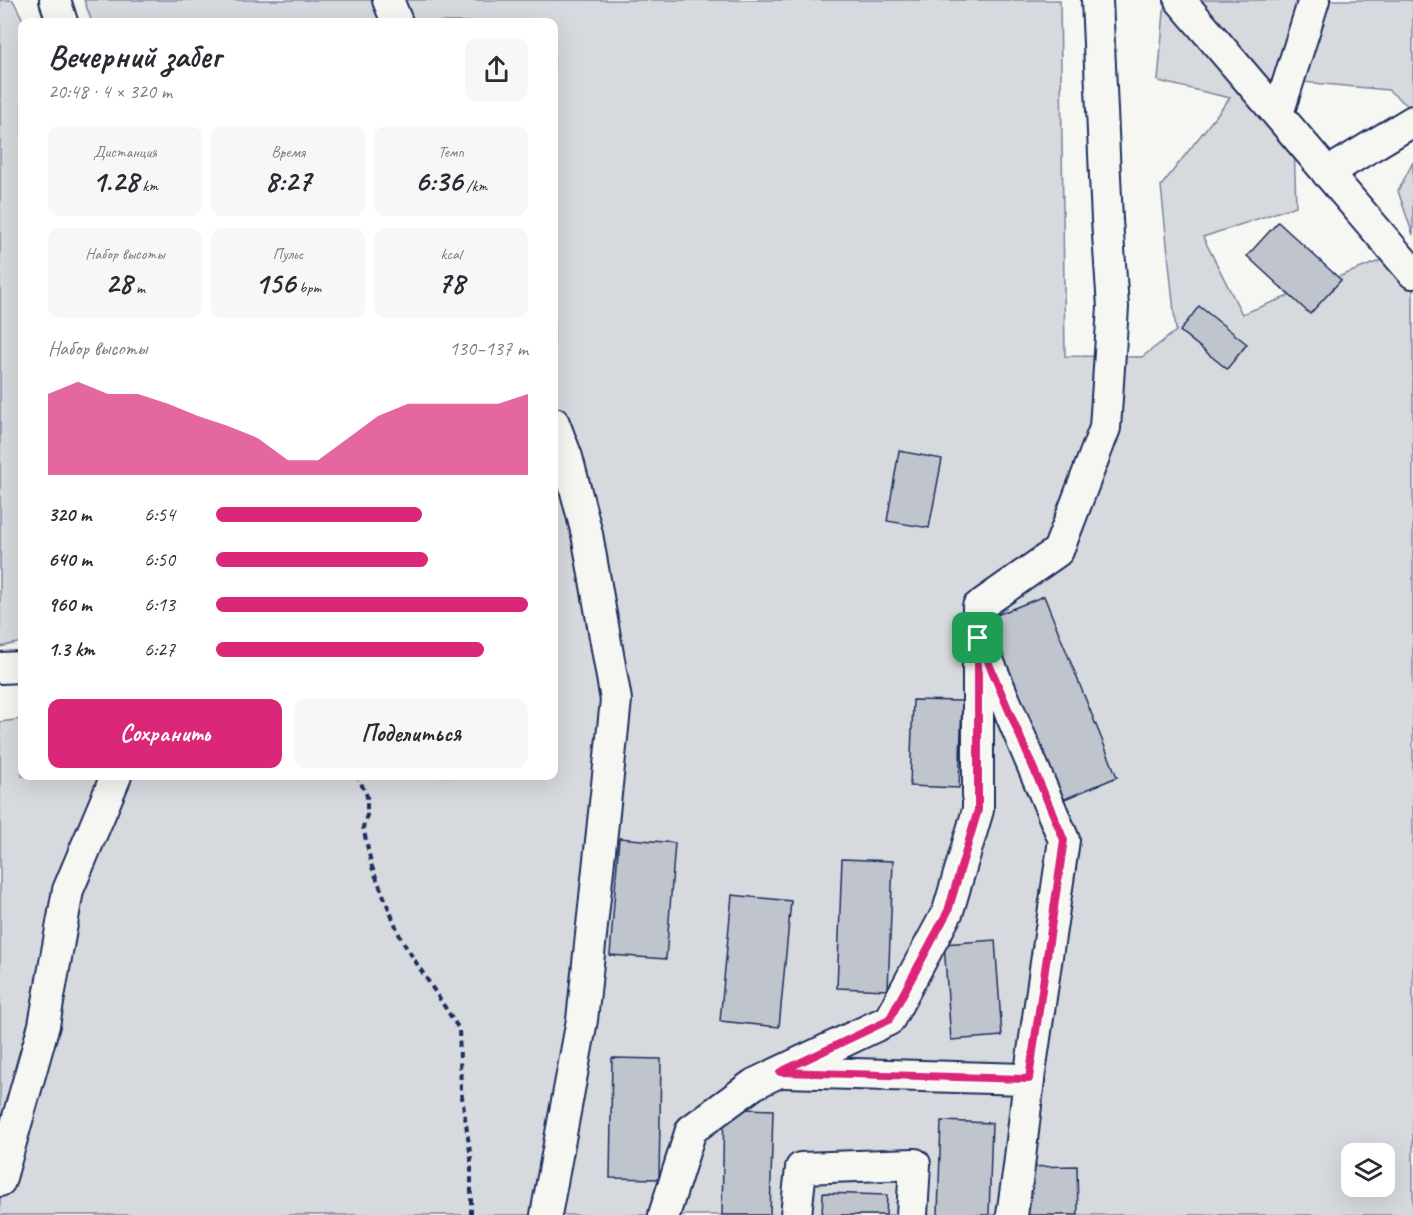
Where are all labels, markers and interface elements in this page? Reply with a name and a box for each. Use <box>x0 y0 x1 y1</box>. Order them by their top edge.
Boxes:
text: Вечерний забег <box>48 35 221 77</box>
button: share <box>465 38 528 101</box>
text: 20:48 · 4 × 320 m <box>48 79 172 104</box>
text: Дистанция <box>93 142 157 162</box>
text: Время <box>271 142 305 162</box>
text: Темп <box>438 142 464 162</box>
text: 1.28 <box>92 162 138 200</box>
text: 8:27 <box>265 162 311 200</box>
text: 6:36 <box>415 162 462 200</box>
text: km <box>138 176 158 196</box>
text: /km <box>462 176 487 196</box>
text: Набор высоты <box>85 244 165 264</box>
text: Пульс <box>273 244 303 264</box>
text: kcal <box>440 244 462 264</box>
text: 28 <box>105 264 132 302</box>
text: 156 <box>255 264 295 302</box>
text: 78 <box>438 264 464 302</box>
text: m <box>132 278 145 298</box>
text: bpm <box>295 278 321 298</box>
text: Набор высоты <box>48 336 147 361</box>
text: 130–137 m <box>449 336 528 361</box>
text: 320 m <box>48 502 91 527</box>
text: 6:54 <box>144 502 175 527</box>
text: 640 m <box>48 547 92 572</box>
text: 6:50 <box>144 547 175 572</box>
text: 960 m <box>48 592 91 617</box>
text: 6:13 <box>144 592 175 617</box>
pin <box>952 612 1003 663</box>
icon: arrive <box>961 621 994 654</box>
text: 1.3 km <box>48 637 95 662</box>
text: 6:27 <box>144 637 175 662</box>
button: Сохранить <box>48 699 282 768</box>
button: Поделиться <box>294 699 528 768</box>
map controls <box>1341 1143 1395 1197</box>
button: layers <box>1341 1143 1395 1197</box>

